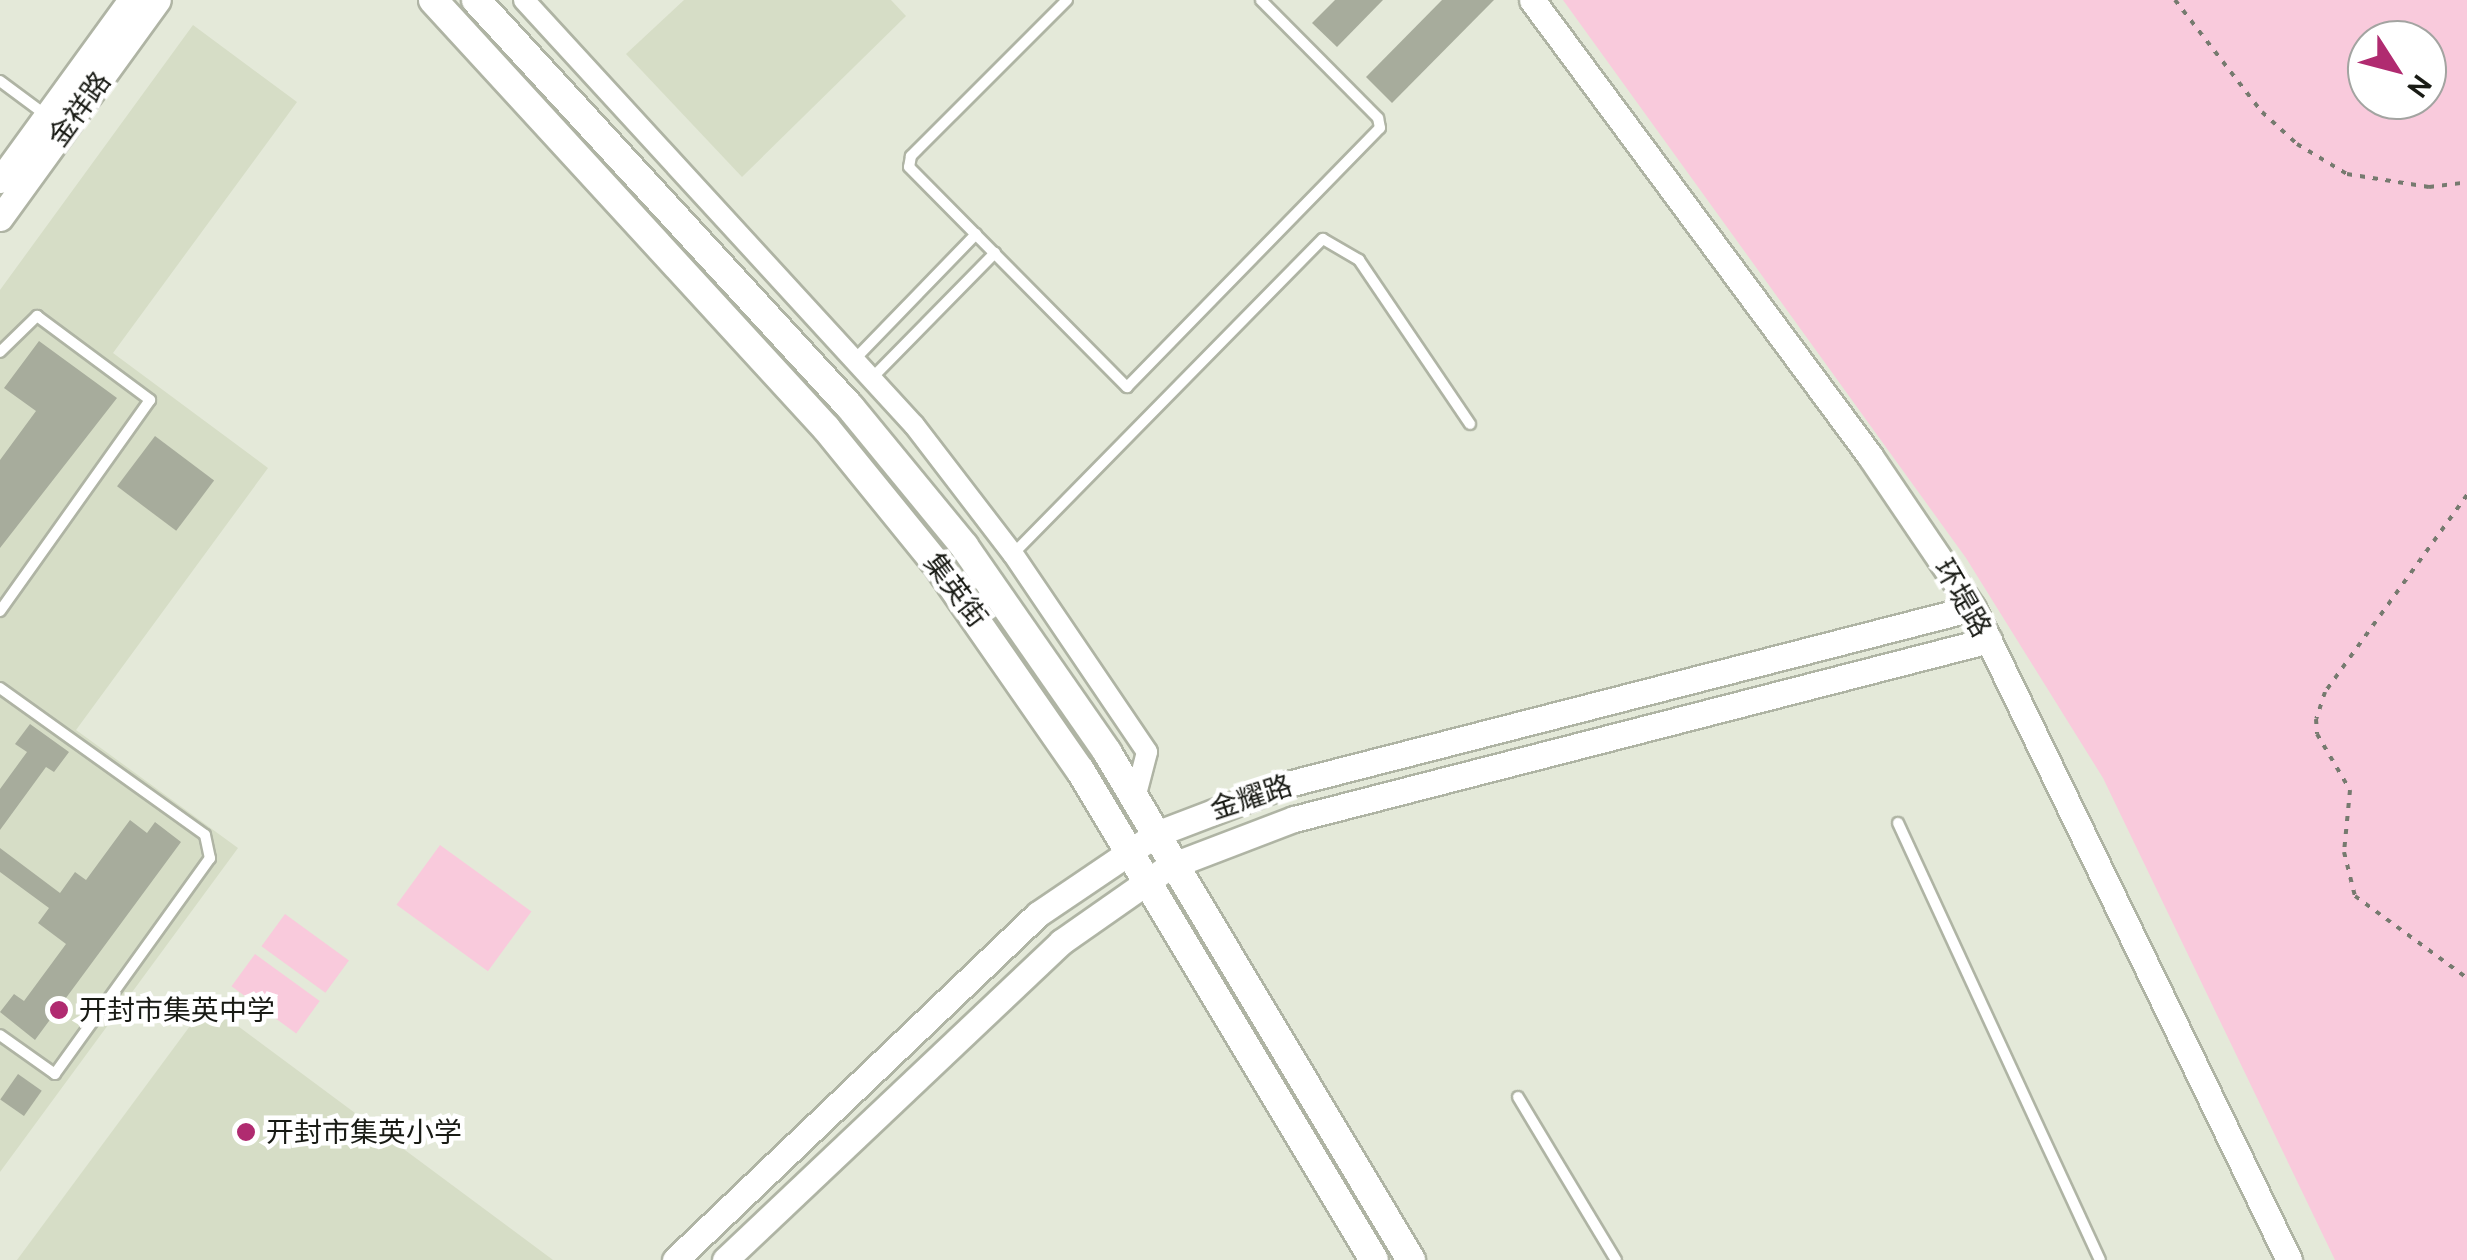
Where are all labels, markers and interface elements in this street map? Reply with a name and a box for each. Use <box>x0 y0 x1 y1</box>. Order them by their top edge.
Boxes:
north arrow <box>2347 20 2447 120</box>
street label: 金祥路 <box>41 65 117 153</box>
text: N <box>2400 68 2439 104</box>
street label: 集英街 <box>917 546 995 634</box>
street label: 环堤路 <box>1927 553 1999 643</box>
street label: 金耀路 <box>1206 768 1296 826</box>
place label: 开封市集英中学 <box>79 993 275 1027</box>
marker: 开封市集英中学 <box>48 999 70 1021</box>
place label: 开封市集英小学 <box>266 1115 462 1149</box>
marker: 开封市集英小学 <box>235 1121 257 1143</box>

